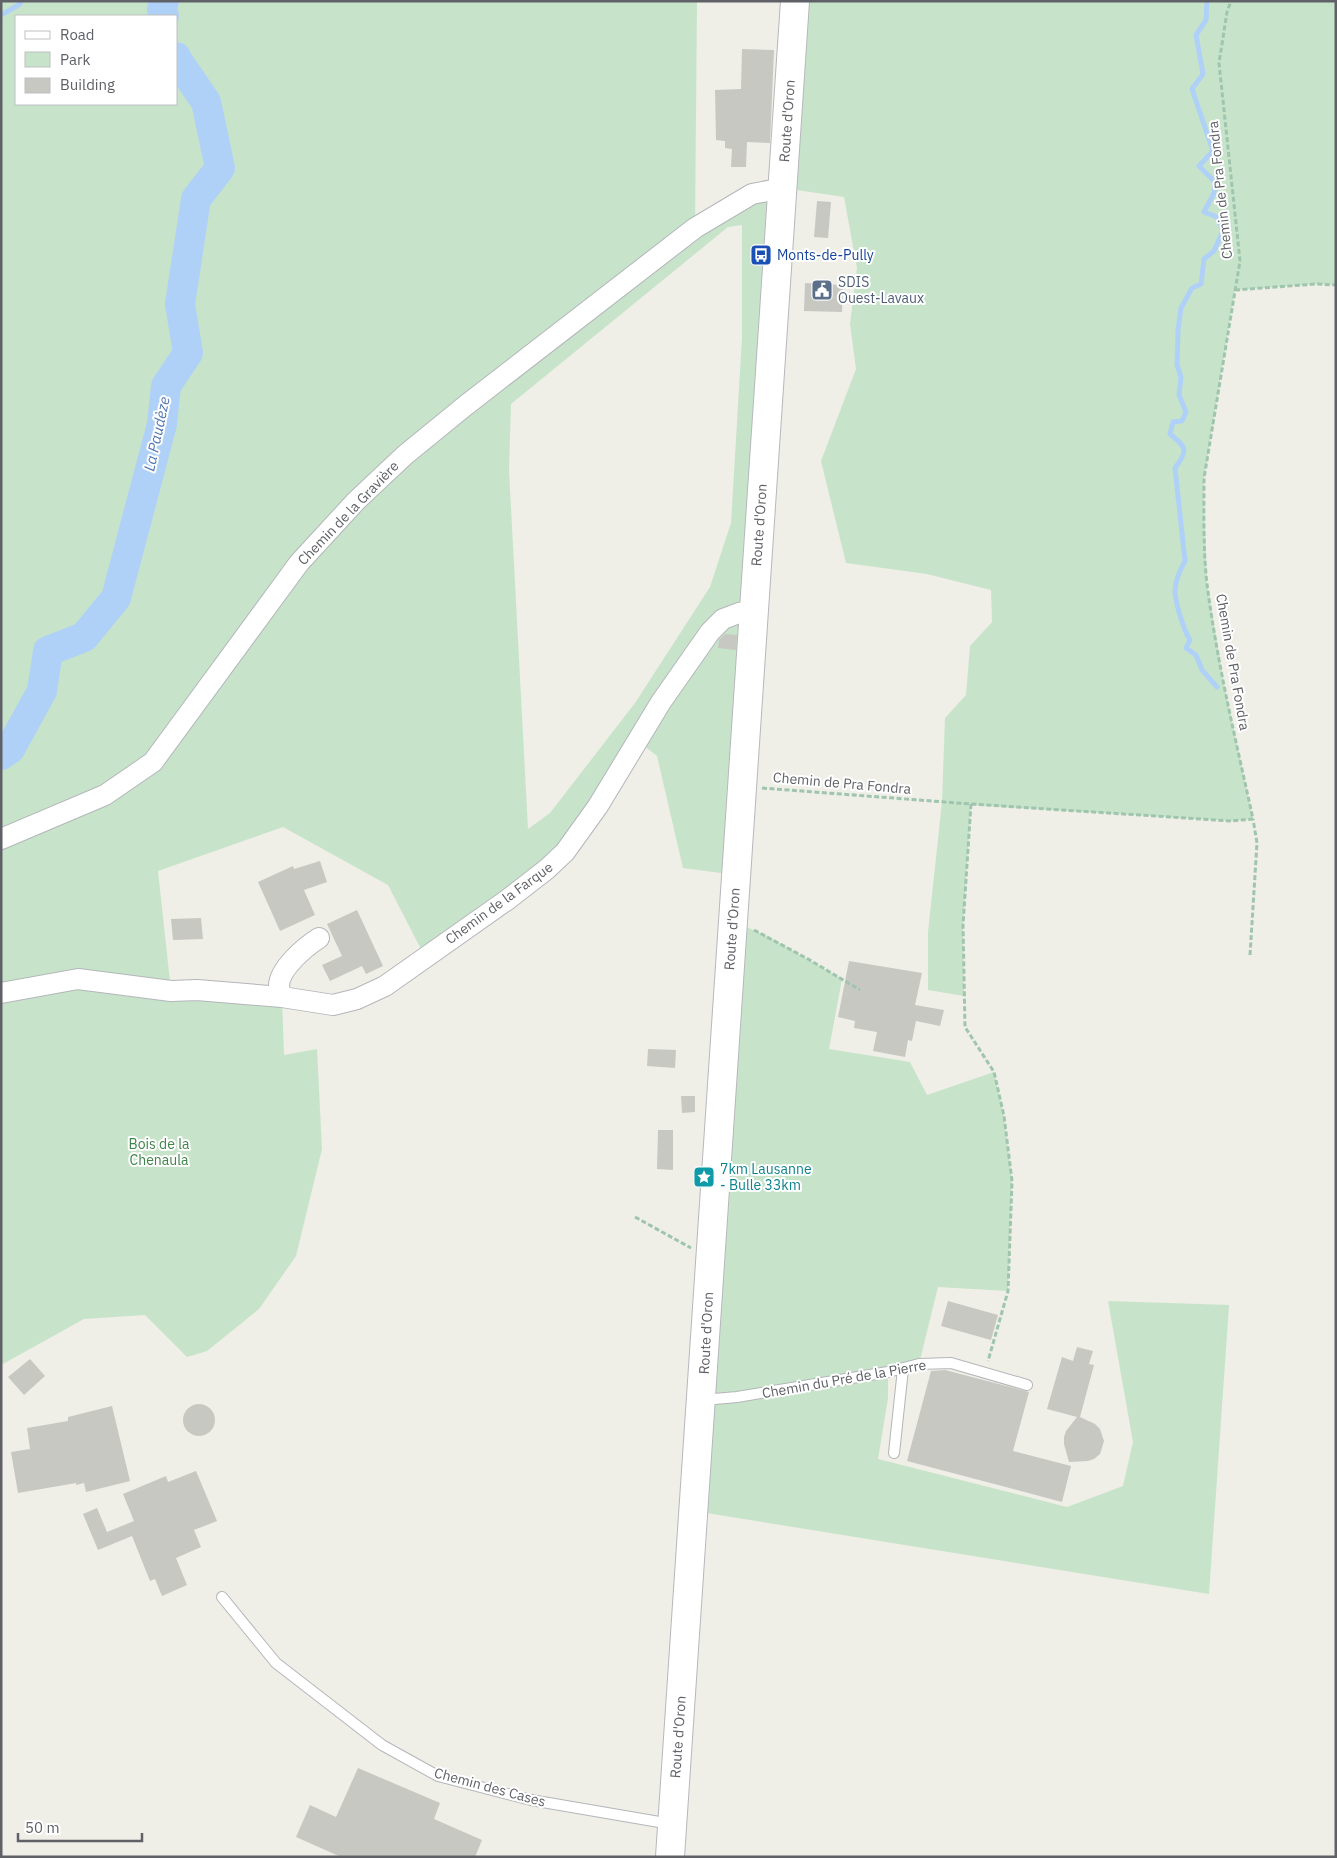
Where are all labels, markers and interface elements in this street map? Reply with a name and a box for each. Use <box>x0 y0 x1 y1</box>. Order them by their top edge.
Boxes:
legend <box>15 15 178 105</box>
text: Road <box>60 25 95 44</box>
text: Park <box>60 50 90 69</box>
text: Building <box>60 75 115 94</box>
street label: Route d'Oron <box>775 79 799 163</box>
street label: Chemin de Pra Fondra <box>1204 120 1236 260</box>
bus stop icon: Monts-de-Pully <box>749 243 773 267</box>
place label: Monts-de-Pully <box>777 246 874 264</box>
place label: SDIS Ouest-Lavaux <box>838 273 924 307</box>
public building icon: SDIS Ouest-Lavaux <box>810 278 834 302</box>
water label: La Paudèze <box>139 395 174 473</box>
street label: Chemin de la Gravière <box>294 457 403 569</box>
street label: Route d'Oron <box>747 483 771 567</box>
street label: Chemin de Pra Fondra <box>1212 592 1254 732</box>
street label: Chemin de Pra Fondra <box>772 768 912 798</box>
street label: Chemin de la Farque <box>442 858 557 948</box>
street label: Route d'Oron <box>720 887 744 971</box>
park label: Bois de la Chenaula <box>129 1135 190 1169</box>
place label: 7km Lausanne - Bulle 33km <box>720 1160 812 1194</box>
place icon: 7km Lausanne - Bulle 33km <box>692 1165 716 1189</box>
street label: Route d'Oron <box>695 1291 717 1375</box>
street label: Chemin du Pré de la Pierre <box>761 1356 928 1402</box>
street label: Route d'Oron <box>666 1695 690 1779</box>
street label: Chemin des Cases <box>432 1763 548 1811</box>
scale bar <box>18 1810 141 1842</box>
text: 50 m <box>25 1818 60 1837</box>

